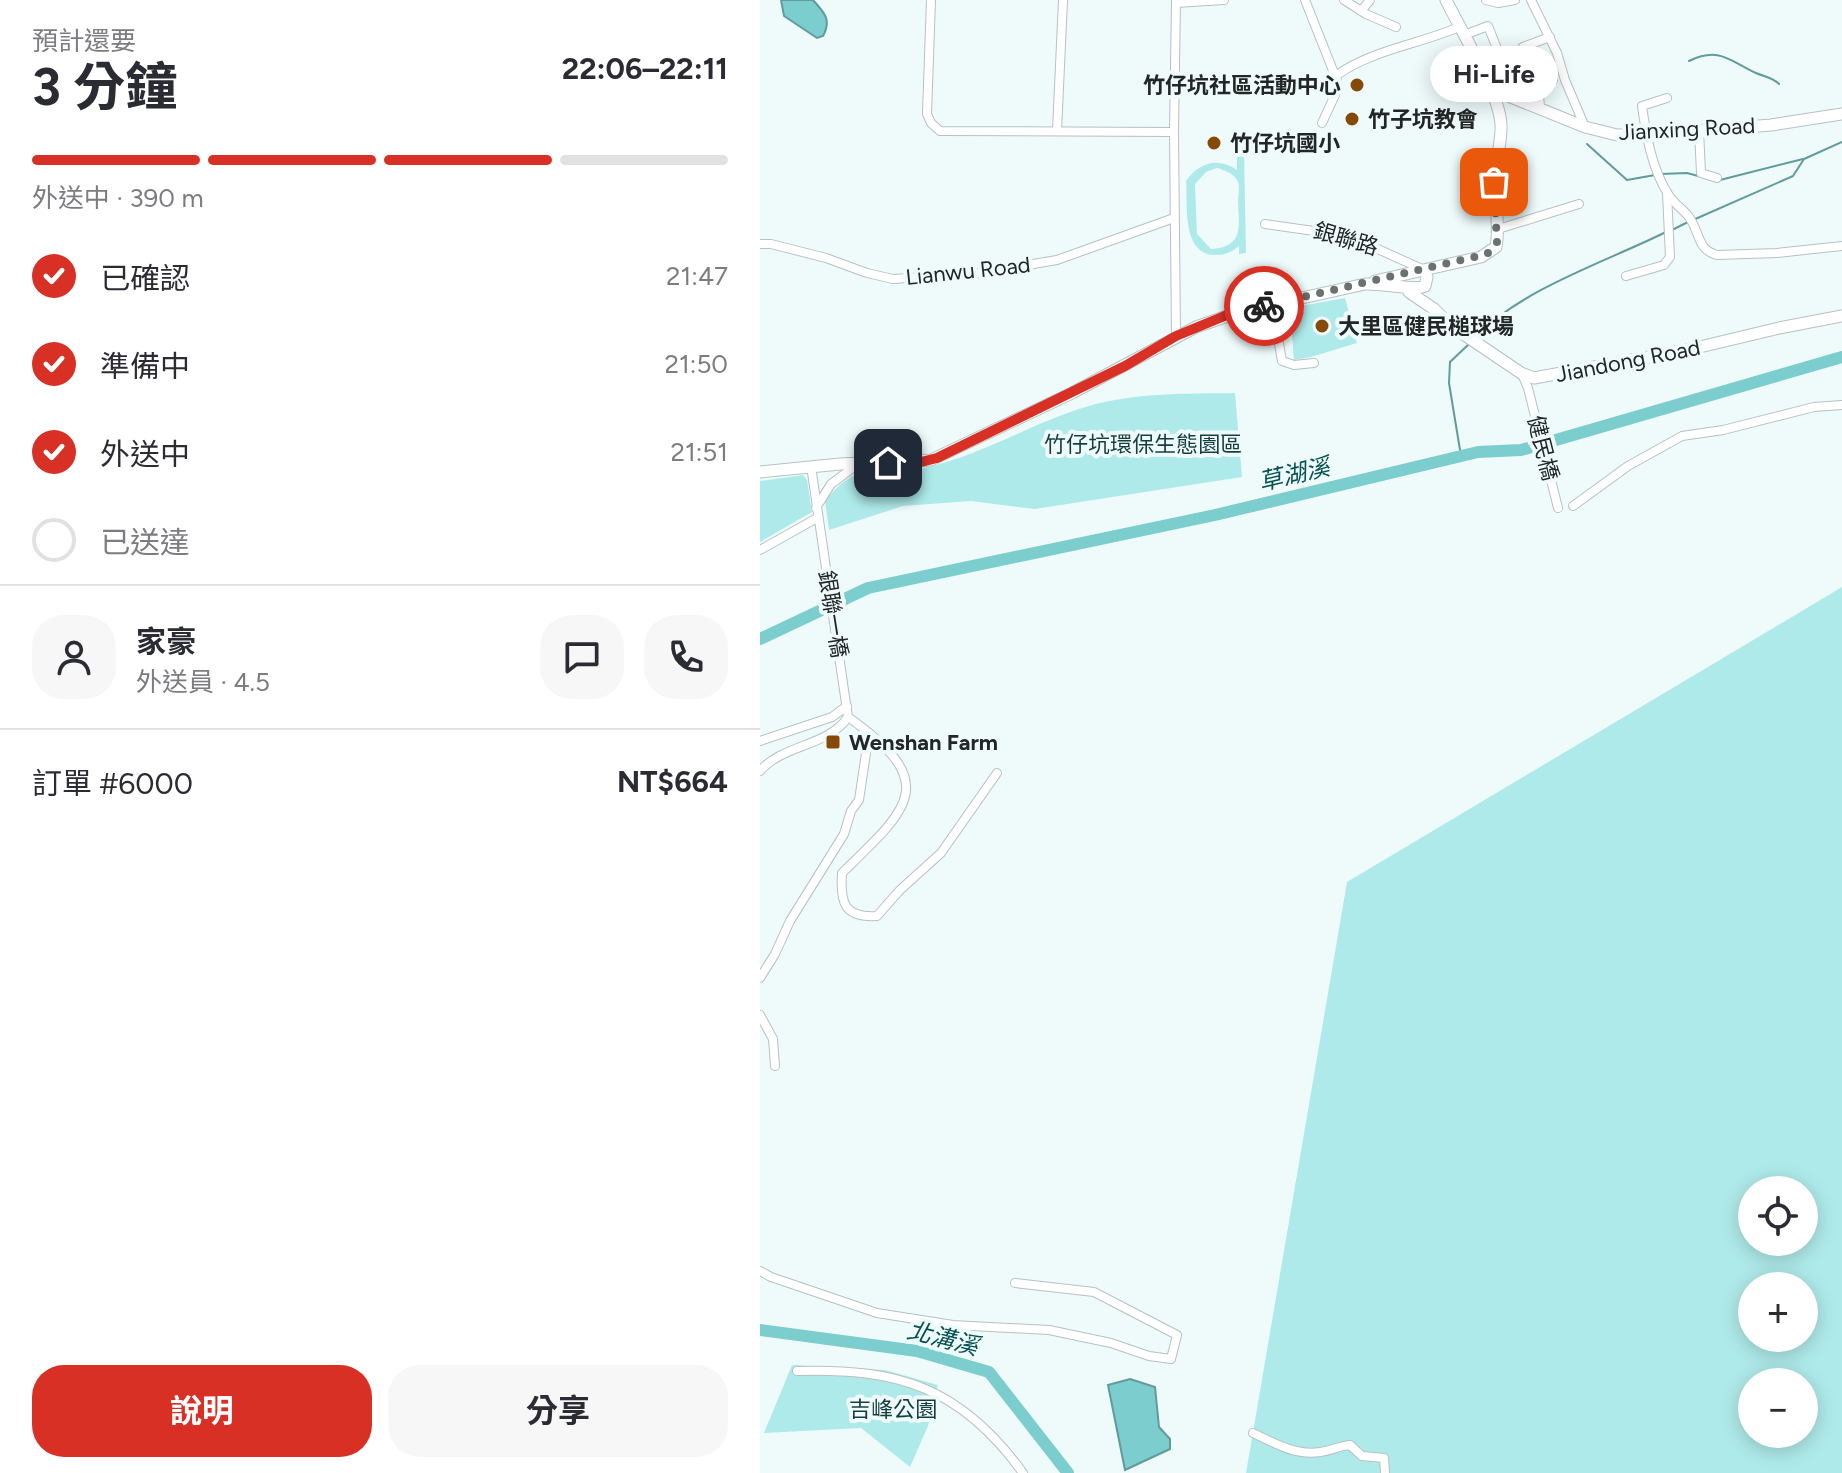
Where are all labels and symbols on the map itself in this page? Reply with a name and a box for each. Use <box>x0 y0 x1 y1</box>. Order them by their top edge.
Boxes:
callout: Hi-Life <box>1430 46 1558 102</box>
place label: 竹仔坑社區活動中心 <box>1143 72 1341 99</box>
marker: 竹仔坑社區活動中心 <box>1348 76 1366 94</box>
place label: 竹子坑教會 <box>1368 106 1478 133</box>
marker: 竹子坑教會 <box>1343 110 1361 128</box>
street label: Jianxing Road <box>1618 112 1756 146</box>
place label: 竹仔坑國小 <box>1230 130 1340 157</box>
marker: 竹仔坑國小 <box>1205 134 1223 152</box>
pin <box>1460 148 1528 216</box>
street label: 銀聯路 <box>1311 217 1381 261</box>
street label: Lianwu Road <box>904 251 1032 291</box>
courier <box>1224 266 1304 346</box>
place label: 大里區健民槌球場 <box>1338 313 1514 340</box>
marker: 大里區健民槌球場 <box>1313 317 1331 335</box>
street label: Jiandong Road <box>1553 334 1703 388</box>
street label: 健民橋 <box>1522 413 1564 483</box>
pin <box>854 429 922 497</box>
park label: 竹仔坑環保生態園區 <box>1044 431 1242 458</box>
water label: 草湖溪 <box>1256 451 1335 496</box>
street label: 銀聯一橋 <box>813 568 853 660</box>
place label: Wenshan Farm <box>849 729 998 756</box>
marker: Wenshan Farm <box>824 733 842 751</box>
water label: 北溝溪 <box>905 1315 984 1362</box>
park label: 吉峰公園 <box>849 1396 937 1423</box>

